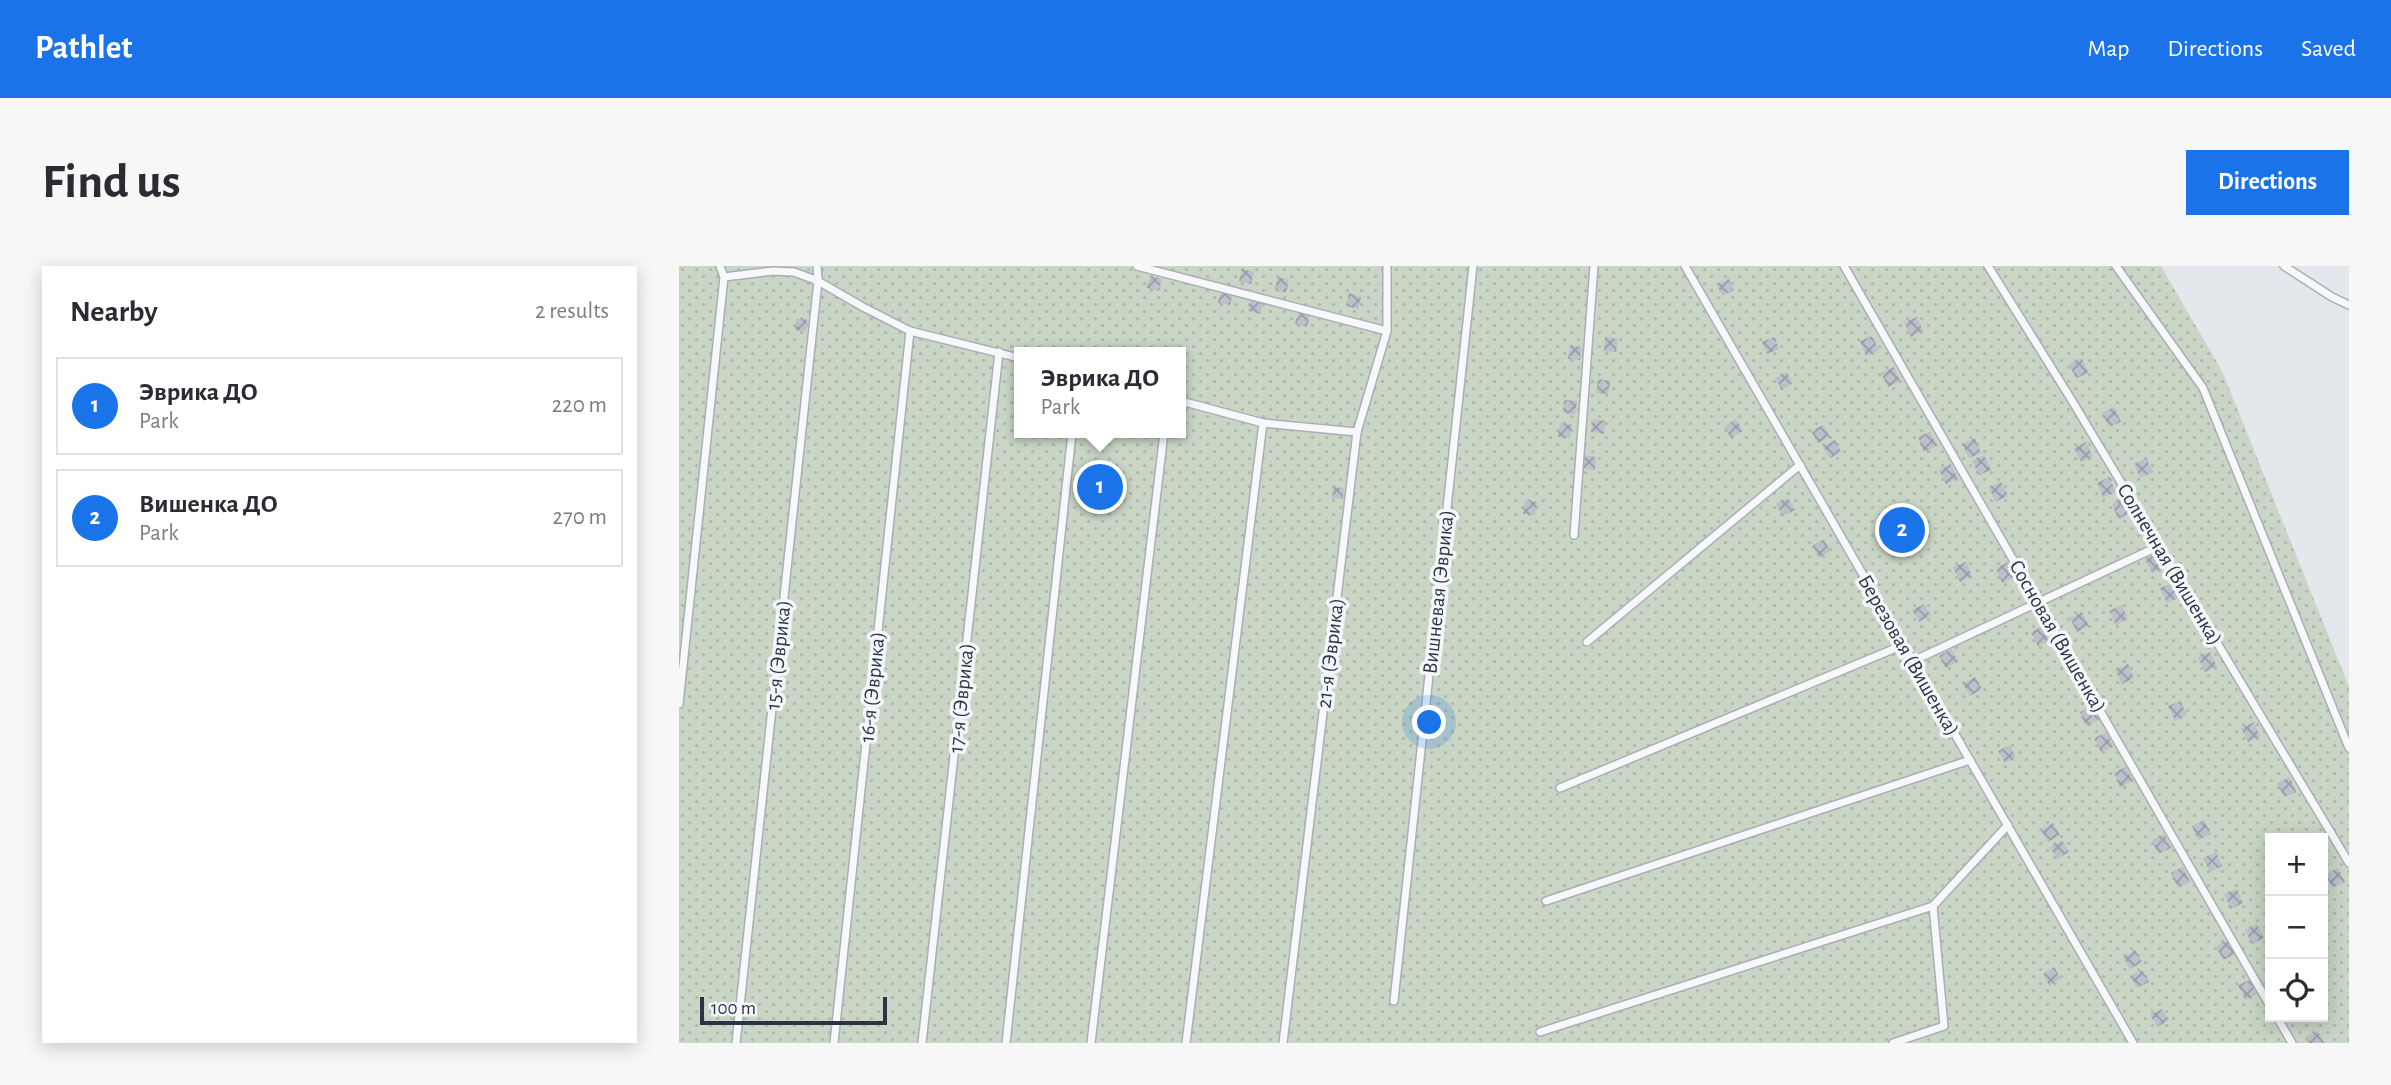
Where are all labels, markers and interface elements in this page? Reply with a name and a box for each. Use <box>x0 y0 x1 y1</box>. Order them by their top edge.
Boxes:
text: Pathlet <box>35 32 133 65</box>
text: Map <box>2087 37 2129 61</box>
text: Directions <box>2167 37 2263 61</box>
text: Saved <box>2301 37 2356 61</box>
button: Directions <box>2186 150 2349 215</box>
text: Find us <box>42 158 181 207</box>
text: Nearby <box>70 297 158 327</box>
text: 2 results <box>535 300 609 323</box>
popup <box>1014 347 1186 438</box>
text: Эврика ДО <box>1040 365 1160 391</box>
text: Эврика ДО <box>139 379 258 405</box>
text: 1 <box>91 394 99 417</box>
text: 220 m <box>552 394 607 417</box>
text: Park <box>1040 396 1080 419</box>
text: Park <box>139 410 179 433</box>
pin: 1 <box>1077 461 1123 513</box>
street label: Солнечная (Вишенка) <box>2113 480 2226 649</box>
text: Вишенка ДО <box>139 491 278 517</box>
pin: 2 <box>1879 504 1925 556</box>
text: 2 <box>90 506 100 529</box>
text: 270 m <box>553 506 607 529</box>
street label: Вишневая (Эврика) <box>1419 509 1458 675</box>
text: Park <box>139 522 179 545</box>
street label: Сосновая (Вишенка) <box>2005 556 2110 716</box>
street label: Березовая (Вишенка) <box>1854 571 1963 739</box>
street label: 21-я (Эврика) <box>1313 597 1348 709</box>
street label: 15-я (Эврика) <box>762 599 795 711</box>
street label: 16-я (Эврика) <box>856 631 889 743</box>
street label: 17-я (Эврика) <box>945 642 978 754</box>
your location <box>1412 705 1446 739</box>
map controls <box>2265 833 2328 1022</box>
button: + <box>2265 833 2328 896</box>
button: − <box>2265 896 2328 959</box>
button: locate <box>2265 959 2328 1022</box>
scale bar <box>700 994 887 1026</box>
text: 100 m <box>711 999 756 1018</box>

